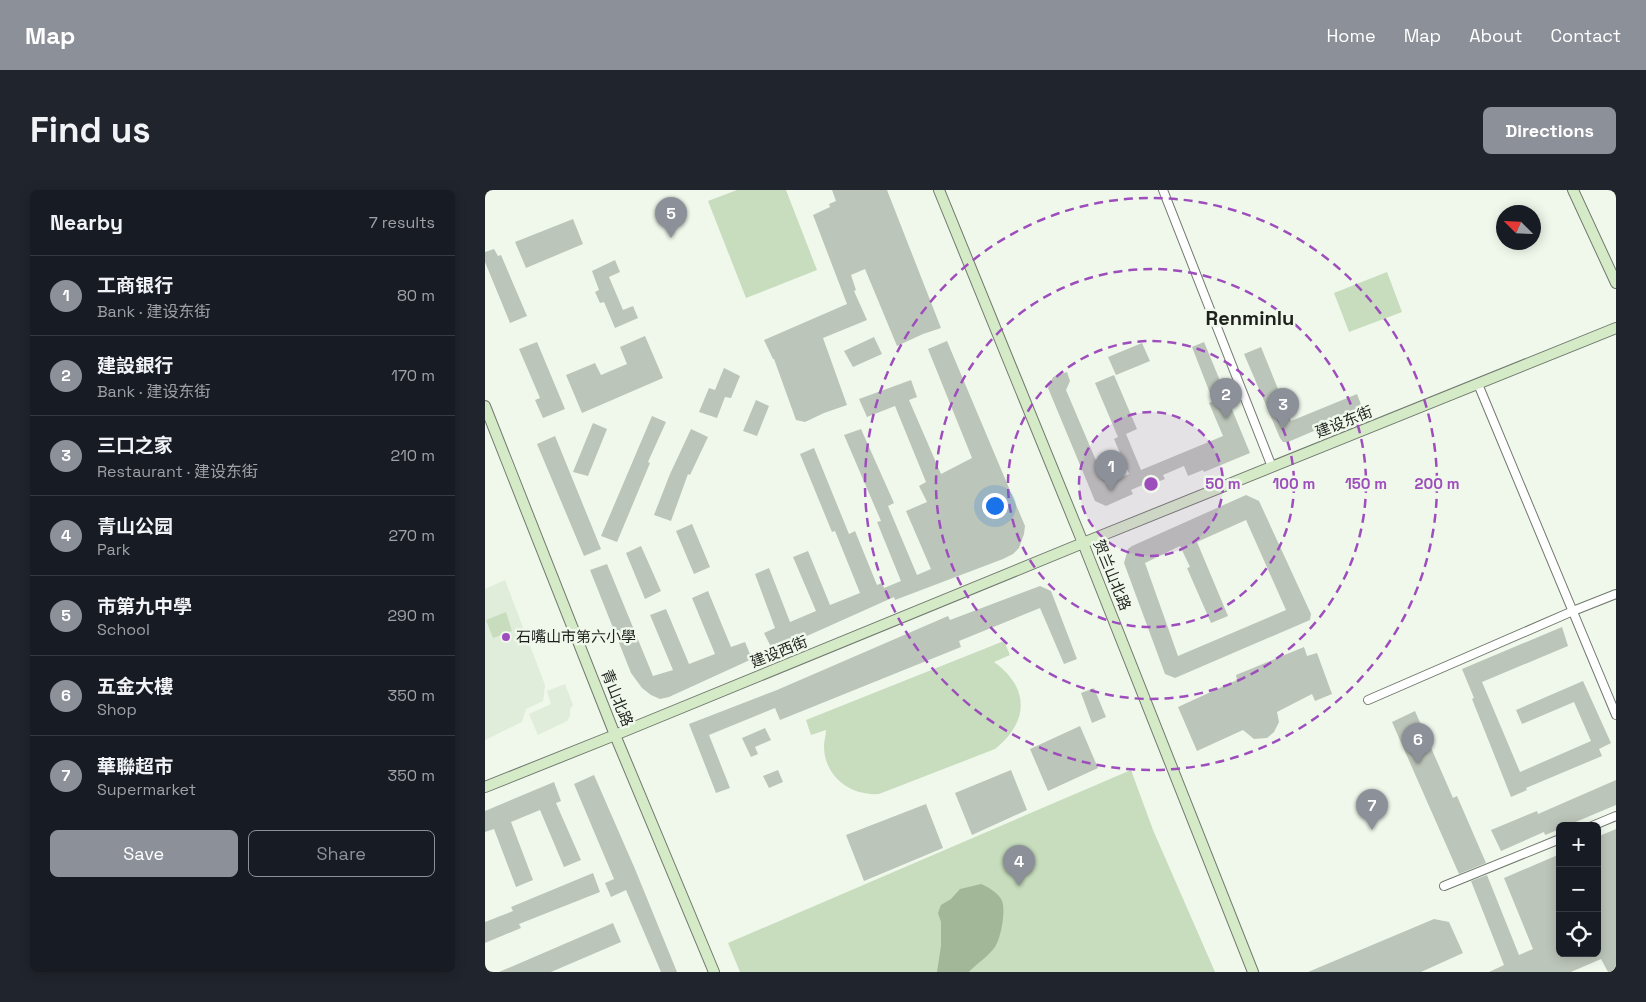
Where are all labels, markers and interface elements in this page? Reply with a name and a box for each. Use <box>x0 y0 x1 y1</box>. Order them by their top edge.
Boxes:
text: Map <box>25 20 75 51</box>
text: Home <box>1327 24 1376 47</box>
text: Map <box>1404 24 1441 47</box>
text: About <box>1469 24 1523 47</box>
text: Contact <box>1551 24 1621 47</box>
button: Directions <box>1483 107 1616 154</box>
text: Find us <box>30 108 151 152</box>
pin: 5 <box>655 197 687 238</box>
north arrow <box>1496 205 1541 250</box>
text: Nearby <box>50 209 123 236</box>
text: 7 results <box>369 212 435 233</box>
text: 工商银行 <box>97 273 173 298</box>
text: 1 <box>62 285 70 306</box>
text: 80 m <box>397 285 435 306</box>
text: Bank · 建设东街 <box>97 301 210 322</box>
district label: Renminlu <box>1206 305 1294 331</box>
text: 建設銀行 <box>97 353 173 378</box>
text: 2 <box>61 365 71 386</box>
text: 170 m <box>391 365 435 386</box>
pin: 2 <box>1210 378 1242 419</box>
text: Bank · 建设东街 <box>97 381 210 402</box>
pin: 3 <box>1267 388 1299 429</box>
street label: 建设东街 <box>1312 401 1375 442</box>
text: 三口之家 <box>97 433 173 458</box>
text: 3 <box>61 445 71 466</box>
text: 210 m <box>391 445 435 466</box>
pin: 1 <box>1095 450 1127 491</box>
text: Restaurant · 建设东街 <box>97 461 258 482</box>
text: 50 m <box>1205 474 1241 493</box>
text: 100 m <box>1273 474 1315 493</box>
text: 150 m <box>1345 474 1387 493</box>
text: 200 m <box>1415 474 1459 493</box>
centre of rings <box>1142 475 1160 493</box>
your location <box>982 493 1008 519</box>
text: 青山公园 <box>97 514 173 539</box>
text: 4 <box>61 525 71 546</box>
text: 270 m <box>388 525 435 546</box>
street label: 贺兰山北路 <box>1090 536 1135 613</box>
text: Park <box>97 539 130 560</box>
text: 市第九中學 <box>97 594 192 619</box>
text: 5 <box>61 605 71 626</box>
text: 290 m <box>387 605 435 626</box>
text: School <box>97 619 150 640</box>
place label: 石嘴山市第六小學 <box>516 627 636 646</box>
marker: 石嘴山市第六小學 <box>500 631 512 643</box>
street label: 建设西街 <box>747 631 810 672</box>
street label: 青山北路 <box>597 666 638 729</box>
text: 五金大樓 <box>97 674 173 699</box>
text: 6 <box>61 685 71 706</box>
text: 350 m <box>388 685 435 706</box>
text: Shop <box>97 699 137 720</box>
pin: 6 <box>1402 723 1434 764</box>
text: 華聯超市 <box>97 754 173 779</box>
text: 7 <box>62 765 70 786</box>
text: 350 m <box>388 765 435 786</box>
text: Supermarket <box>97 779 196 800</box>
pin: 7 <box>1356 789 1388 830</box>
map controls <box>1556 822 1601 957</box>
button: + <box>1556 822 1601 867</box>
button: Save <box>50 830 238 877</box>
button: Share <box>248 830 435 877</box>
pin: 4 <box>1003 845 1035 886</box>
button: − <box>1556 867 1601 912</box>
button: locate <box>1556 912 1601 957</box>

